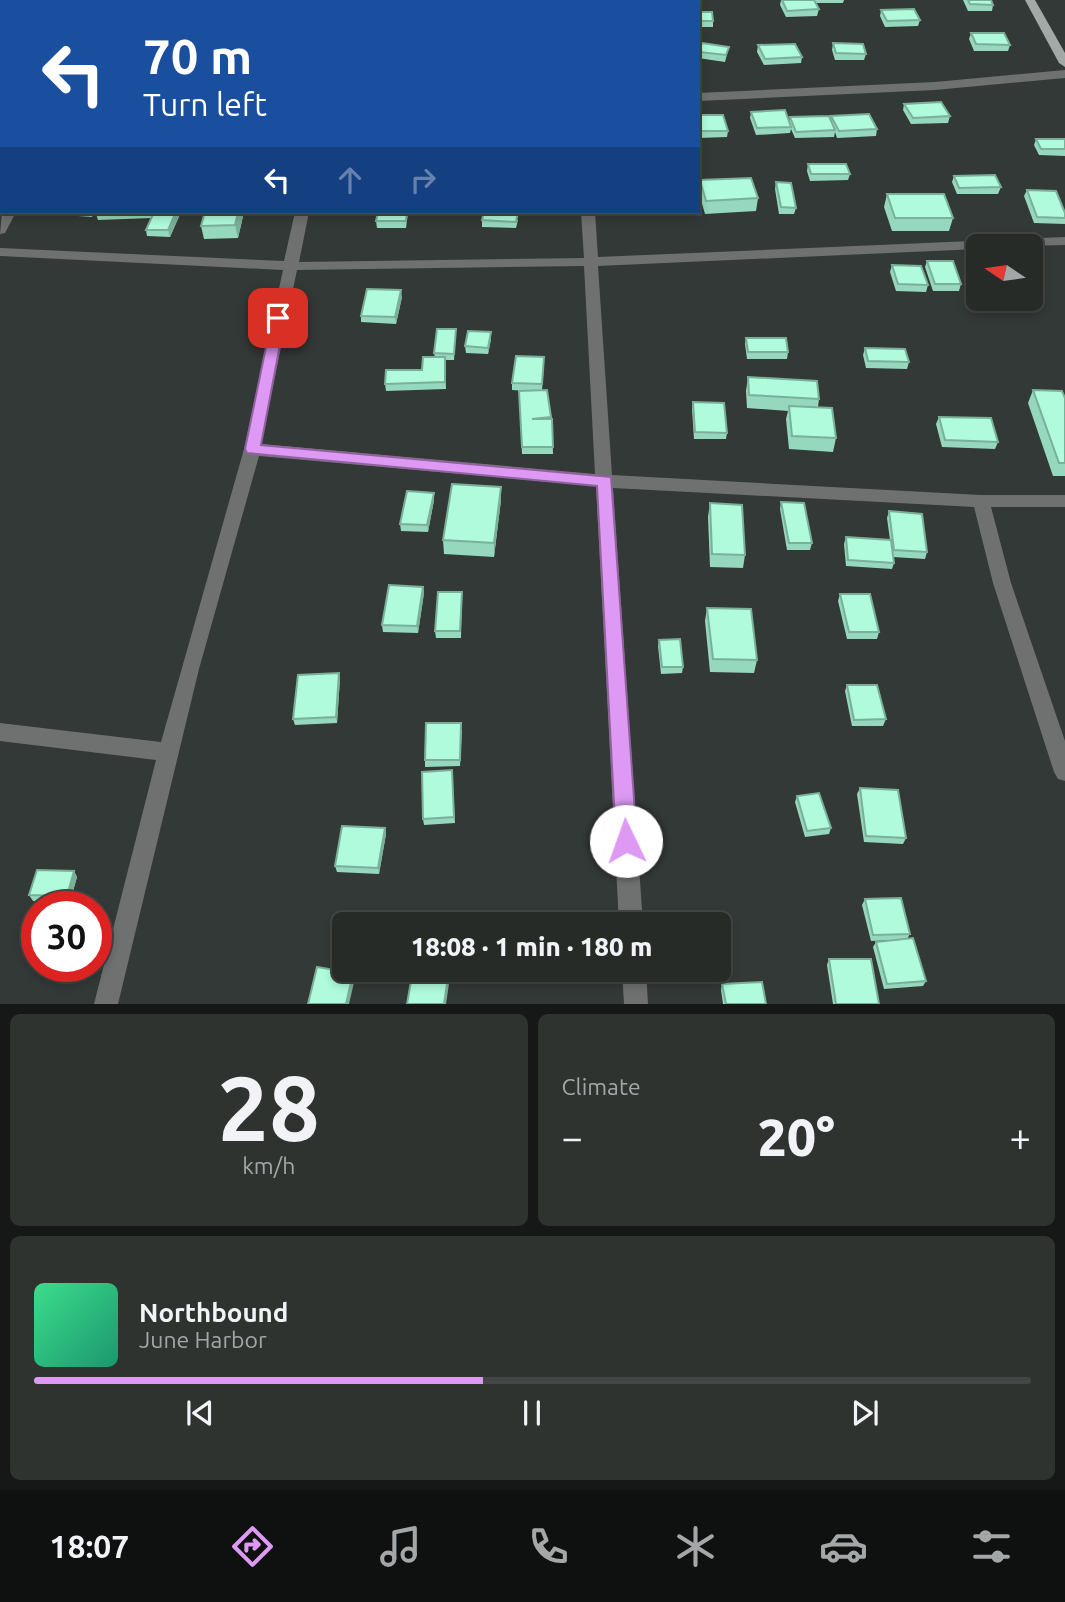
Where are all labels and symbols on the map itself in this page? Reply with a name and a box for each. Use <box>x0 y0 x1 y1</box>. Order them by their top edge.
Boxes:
north arrow <box>966 234 1043 312</box>
pin <box>248 288 308 348</box>
position arrow <box>589 804 663 878</box>
speed limit sign: 30 <box>21 891 112 982</box>

